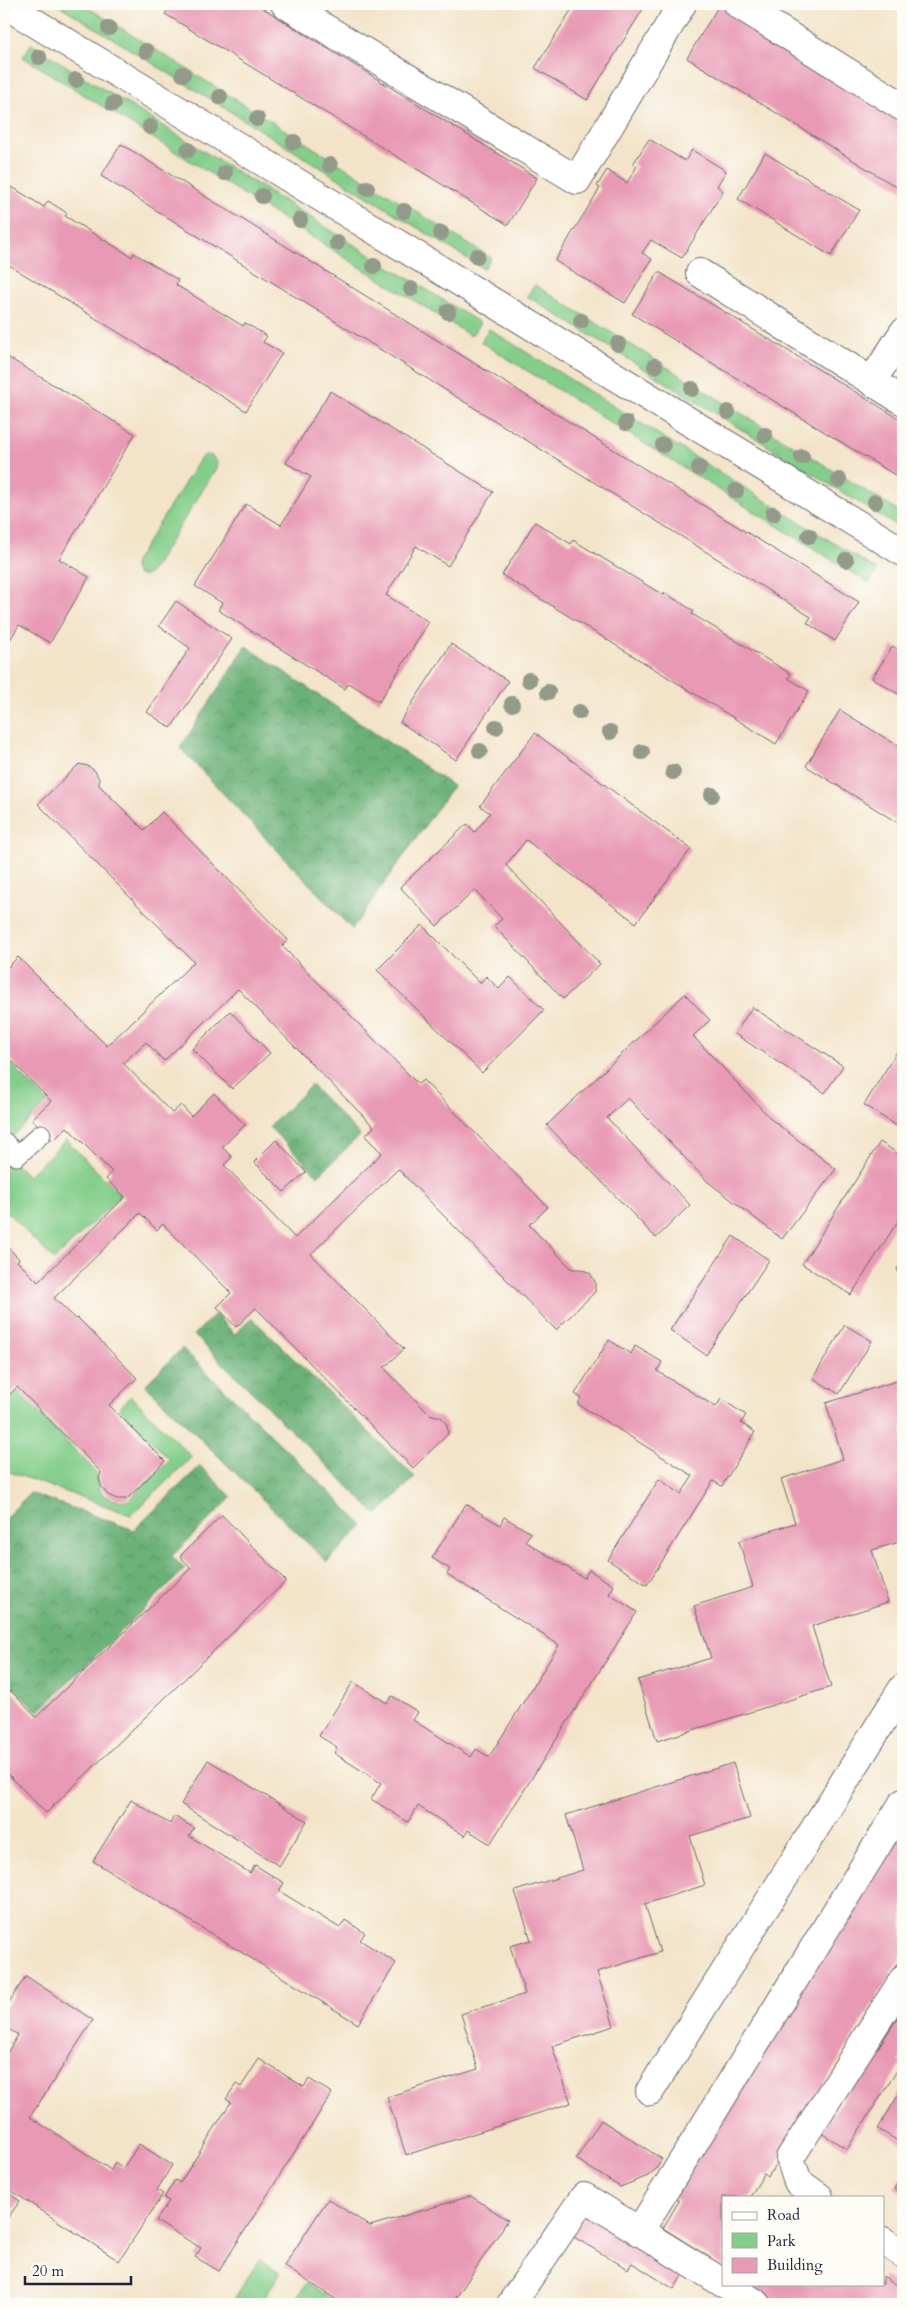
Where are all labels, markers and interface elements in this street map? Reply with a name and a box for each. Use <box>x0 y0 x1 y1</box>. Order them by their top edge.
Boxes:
legend <box>722 2196 884 2286</box>
text: Road <box>767 2205 800 2225</box>
text: Park <box>767 2231 796 2251</box>
scale bar <box>25 2253 131 2285</box>
text: Building <box>767 2255 823 2275</box>
text: 20 m <box>32 2261 64 2281</box>

